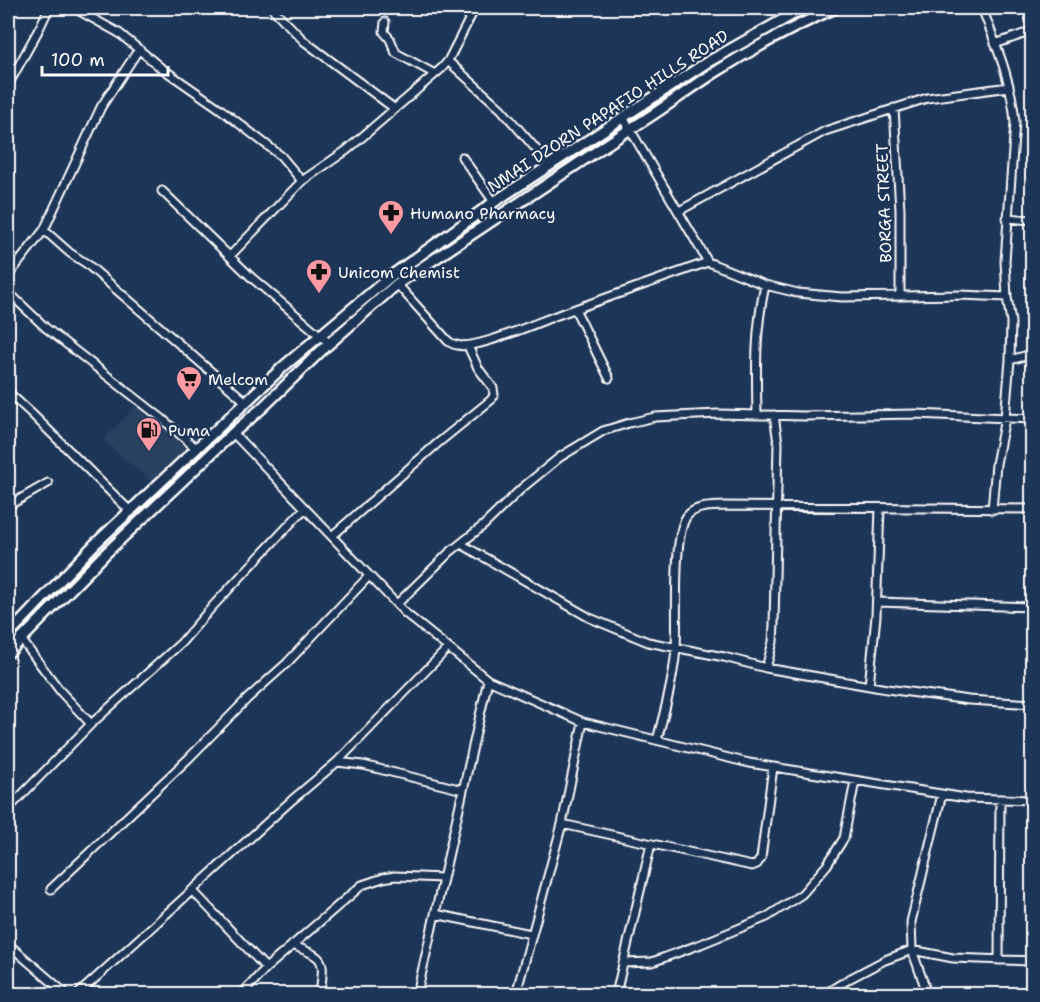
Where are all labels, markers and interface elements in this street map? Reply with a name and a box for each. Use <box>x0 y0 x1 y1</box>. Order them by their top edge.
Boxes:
street label: NMAI DZORN PAPAFIO HILLS ROAD <box>484 25 732 197</box>
scale bar <box>42 39 168 77</box>
text: 100 m <box>51 48 105 72</box>
street label: BORGA STREET <box>871 143 897 263</box>
pharmacy icon: Humano Pharmacy <box>376 198 406 236</box>
place label: Humano Pharmacy <box>410 203 555 224</box>
pharmacy icon: Unicom Chemist <box>304 257 334 295</box>
place label: Unicom Chemist <box>338 262 460 283</box>
supermarket icon: Melcom <box>174 364 204 402</box>
place label: Melcom <box>208 369 268 390</box>
fuel station icon: Puma <box>134 415 164 453</box>
place label: Puma <box>168 420 210 441</box>

